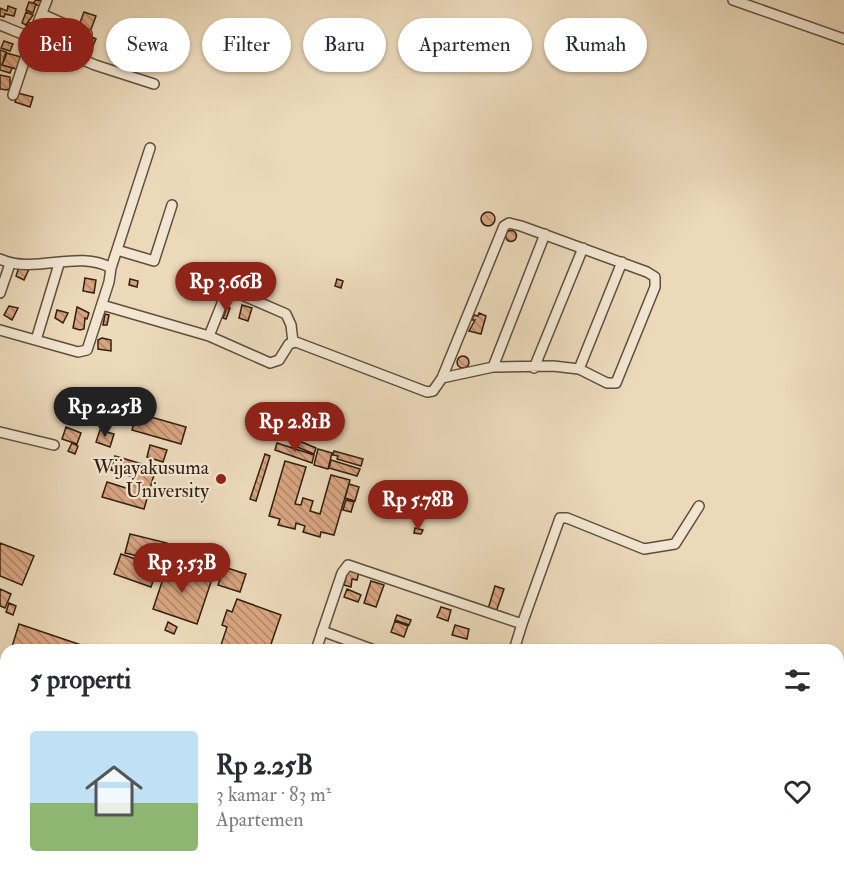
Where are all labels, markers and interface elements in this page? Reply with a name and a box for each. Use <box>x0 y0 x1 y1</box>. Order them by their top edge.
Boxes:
chip: Beli <box>18 18 94 72</box>
chip: Sewa <box>106 18 190 72</box>
chip: Filter <box>202 18 291 72</box>
chip: Baru <box>303 18 386 72</box>
chip: Apartemen <box>398 18 532 72</box>
chip: Rumah <box>544 18 647 72</box>
pin: Rp 3.66B <box>164 262 288 313</box>
text: Rp 3.66B <box>189 269 263 294</box>
pin: Rp 2.25B <box>43 387 167 438</box>
text: Rp 2.25B <box>68 394 142 419</box>
pin: Rp 2.81B <box>233 402 357 453</box>
text: Rp 2.81B <box>259 409 331 434</box>
place label: Wijayakusuma University <box>92 455 210 503</box>
marker: Wijayakusuma University <box>214 472 228 486</box>
pin: Rp 5.78B <box>356 480 480 531</box>
text: Rp 5.78B <box>382 487 454 512</box>
pin: Rp 3.53B <box>120 543 244 594</box>
text: Rp 3.53B <box>147 550 217 575</box>
text: 5 properti <box>30 664 131 696</box>
icon: filters <box>781 664 814 697</box>
text: Rp 2.25B <box>216 750 313 782</box>
icon: home <box>78 755 150 827</box>
icon: heart <box>781 775 814 808</box>
text: 3 kamar · 83 m² <box>216 782 331 807</box>
text: Apartemen <box>216 807 303 832</box>

